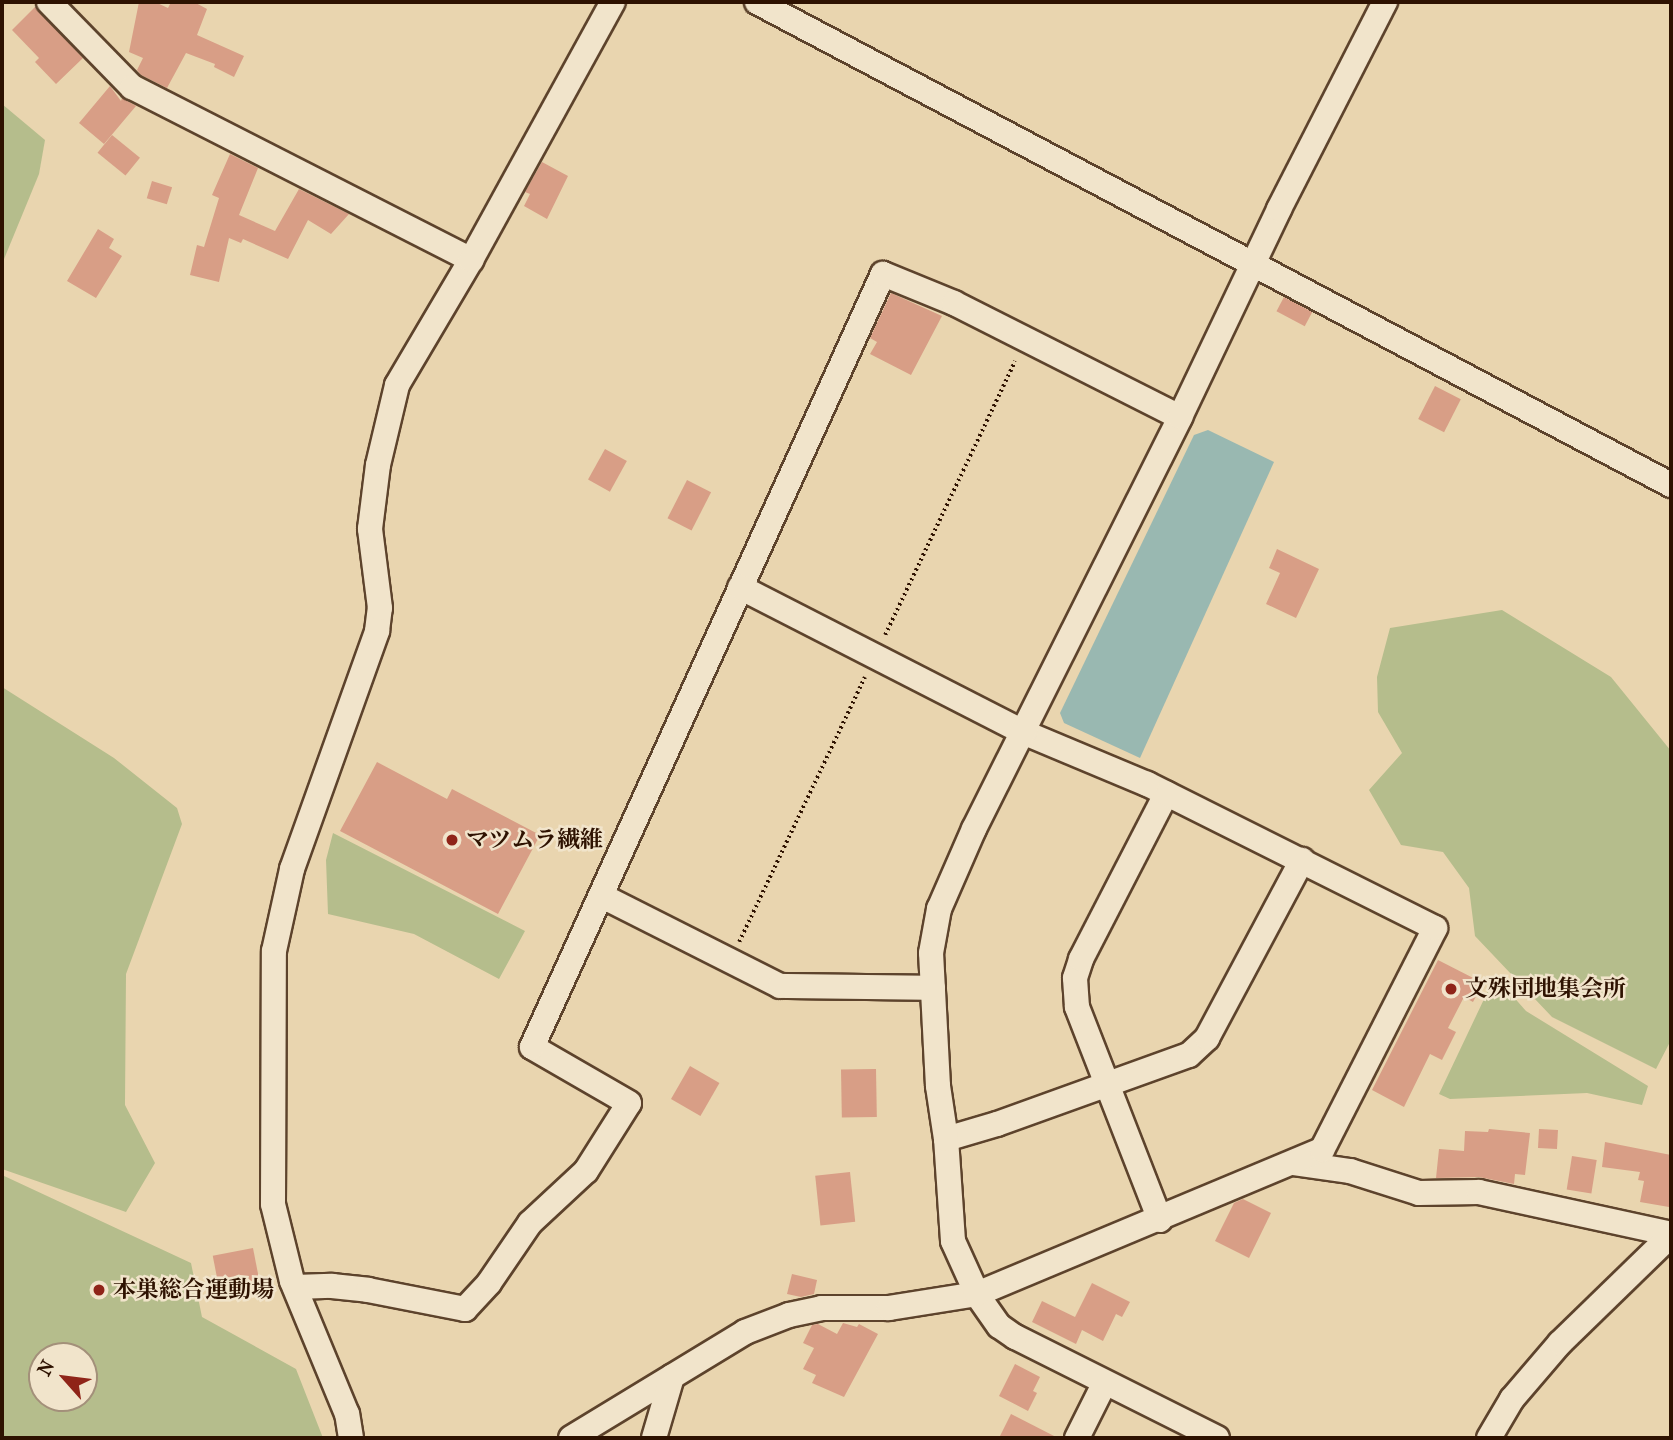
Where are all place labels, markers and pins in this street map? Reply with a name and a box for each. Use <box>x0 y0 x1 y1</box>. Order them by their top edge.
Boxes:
place label: マツムラ繊維 <box>466 826 604 854</box>
marker: マツムラ繊維 <box>444 832 460 848</box>
place label: 文殊団地集会所 <box>1465 975 1626 1003</box>
marker: 文殊団地集会所 <box>1443 981 1459 997</box>
place label: 本巣総合運動場 <box>113 1276 274 1304</box>
marker: 本巣総合運動場 <box>91 1282 107 1298</box>

